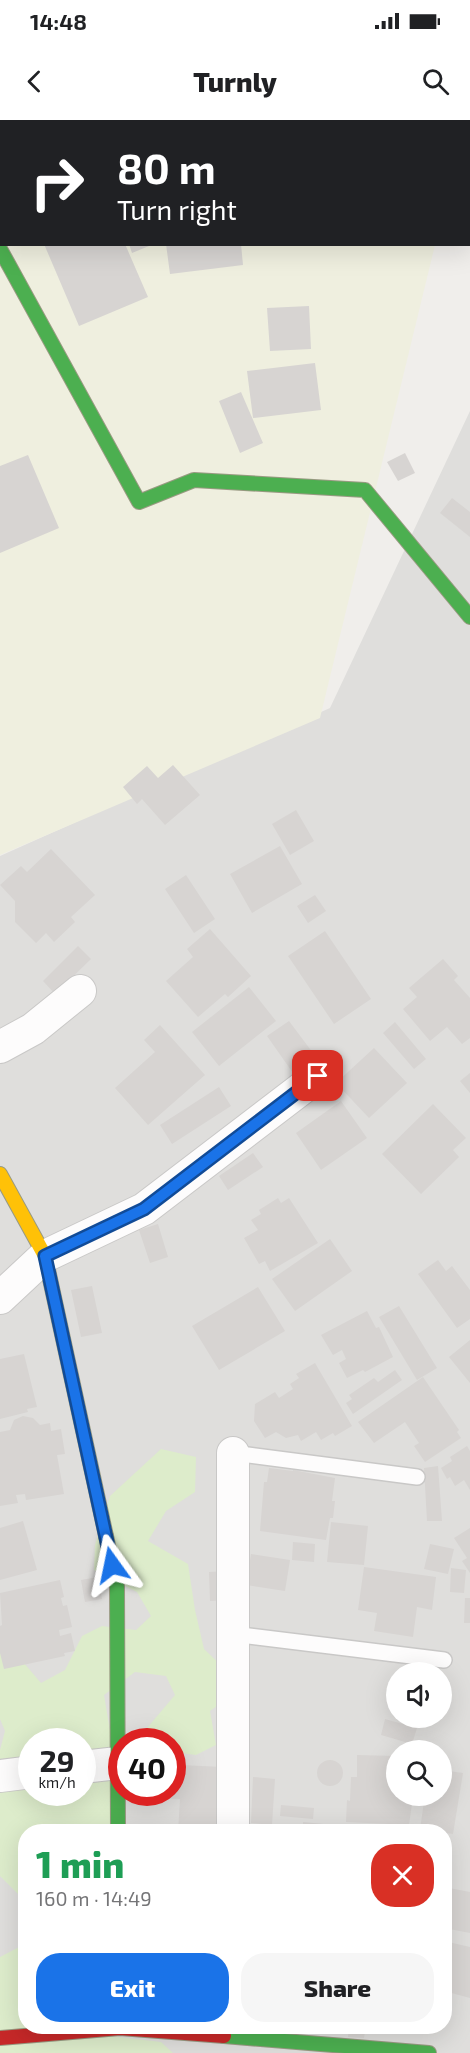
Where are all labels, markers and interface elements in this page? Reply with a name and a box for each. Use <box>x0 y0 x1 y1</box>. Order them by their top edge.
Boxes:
text: 14:48 <box>30 8 87 34</box>
icon: back <box>18 65 51 98</box>
text: Turnly <box>193 65 277 97</box>
icon: search <box>419 65 452 98</box>
text: 80 m <box>117 142 216 192</box>
icon: right <box>18 144 96 222</box>
text: Turn right <box>117 193 237 225</box>
pin <box>292 1050 343 1101</box>
icon: arrive <box>301 1059 334 1092</box>
position arrow <box>80 1533 144 1597</box>
map controls <box>386 1662 452 1806</box>
button: sound <box>386 1662 452 1728</box>
speed limit sign: 40 <box>108 1728 186 1806</box>
button: search <box>386 1740 452 1806</box>
text: 29 <box>39 1742 75 1778</box>
text: km/h <box>38 1773 76 1791</box>
text: 1 min <box>36 1842 124 1885</box>
button: close <box>371 1844 434 1907</box>
text: 160 m · 14:49 <box>36 1886 152 1910</box>
button: Exit <box>36 1953 229 2022</box>
button: Share <box>241 1953 434 2022</box>

